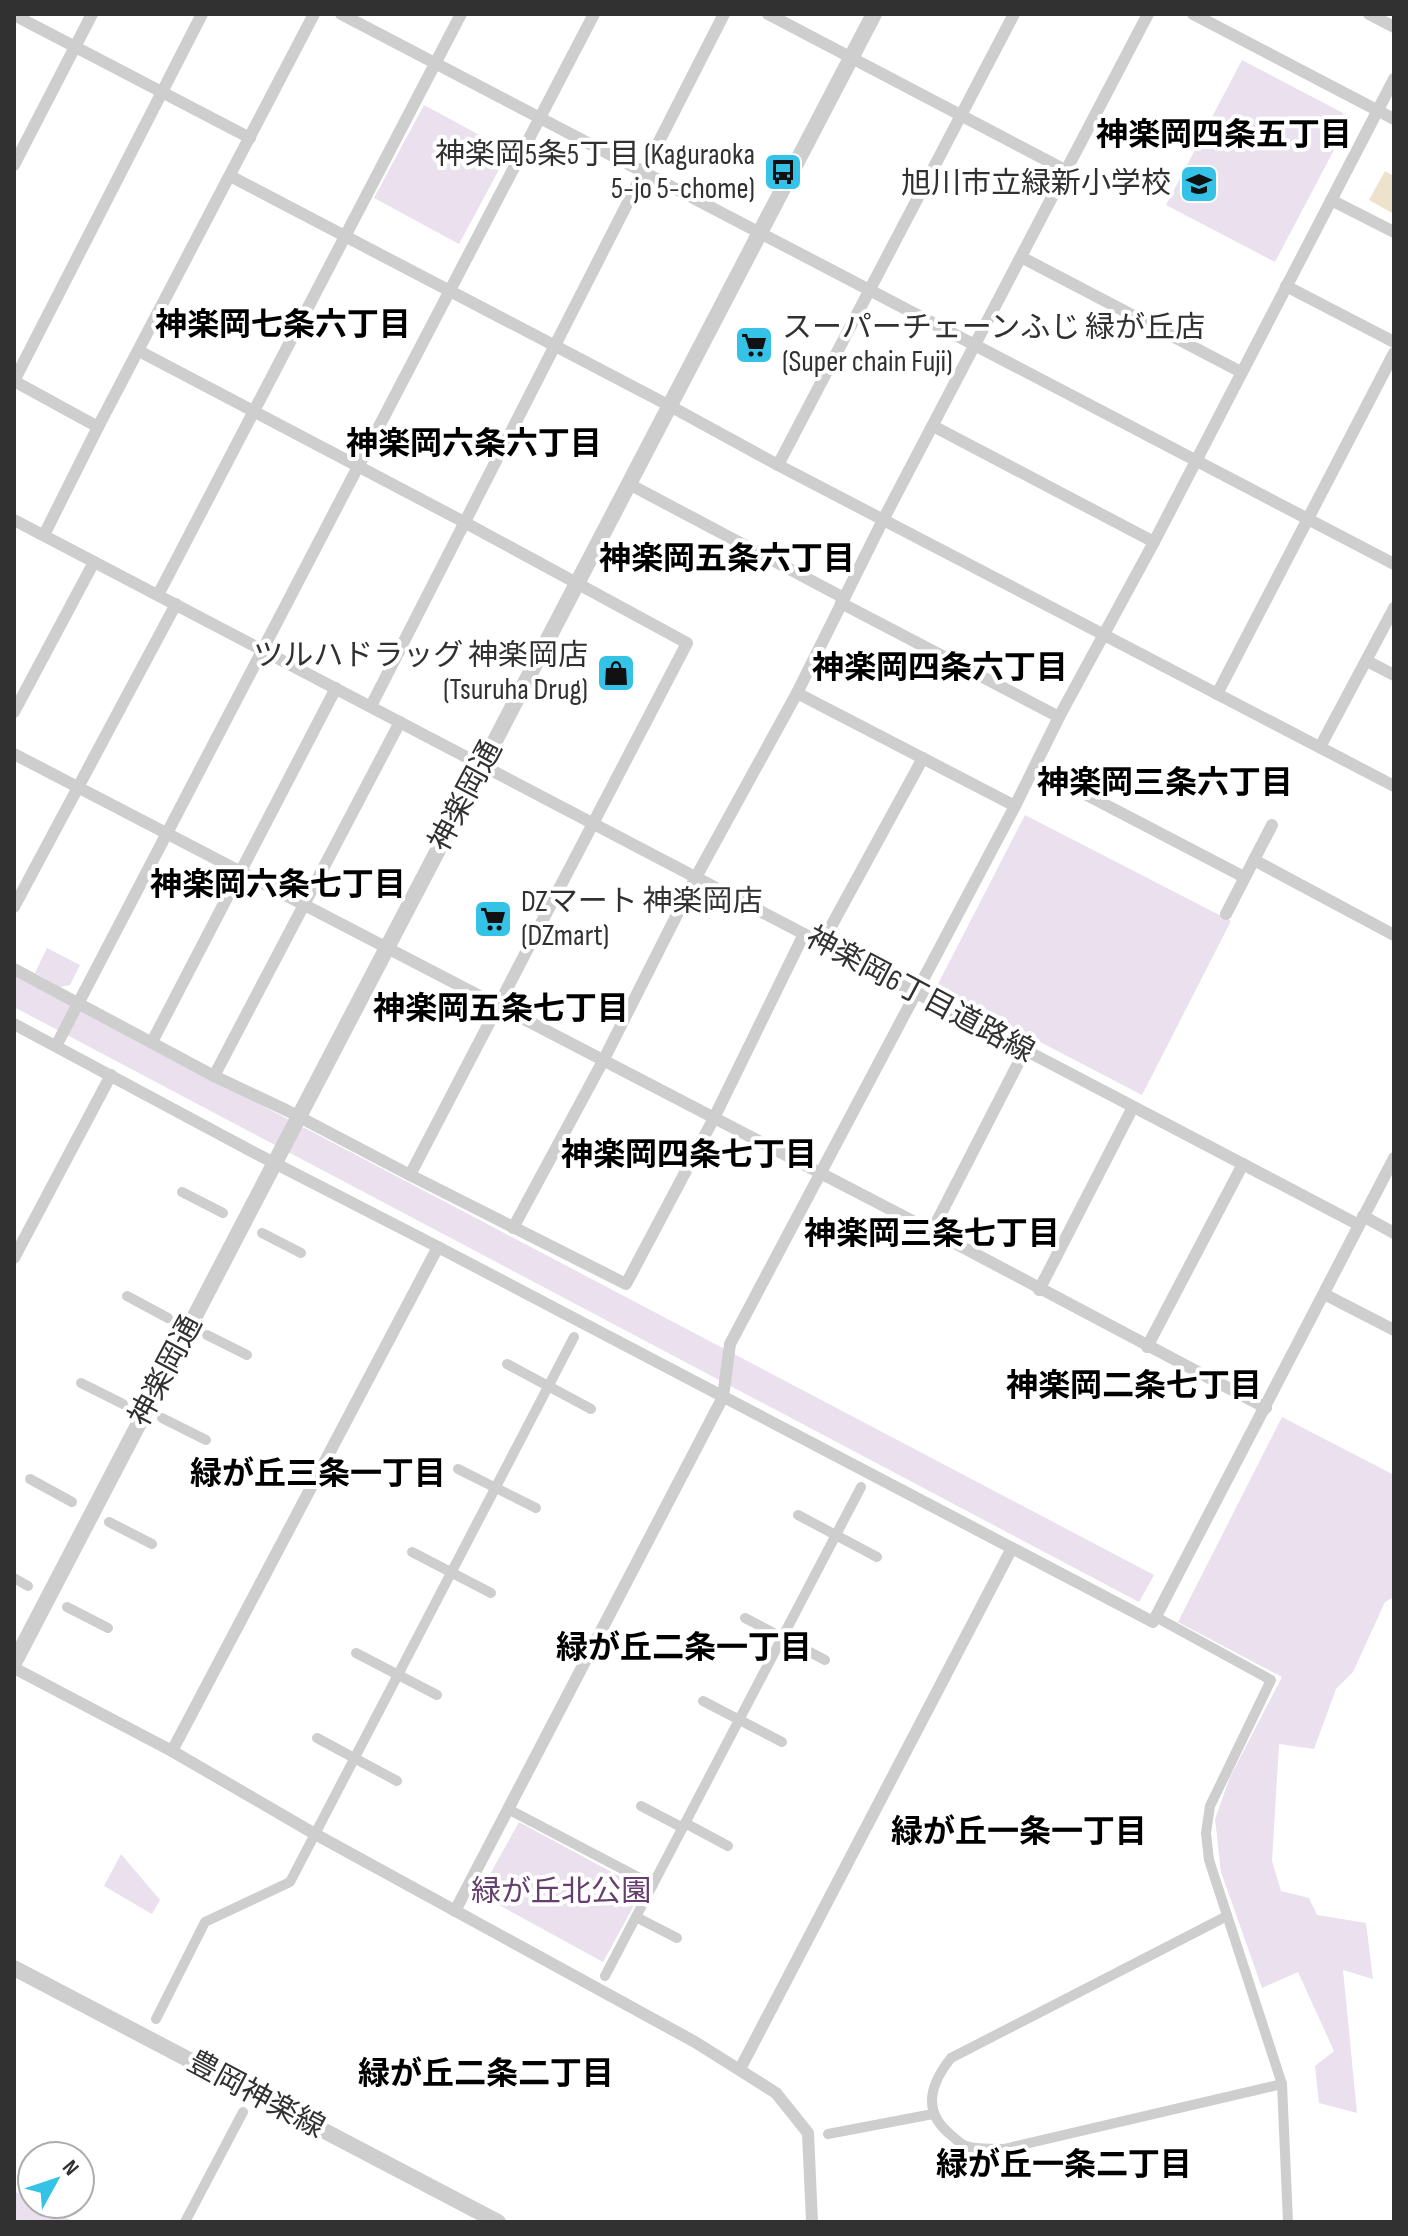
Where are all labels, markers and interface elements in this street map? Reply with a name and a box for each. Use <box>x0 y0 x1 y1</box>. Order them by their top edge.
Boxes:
district label: 神楽岡四条五丁目 <box>1096 116 1352 155</box>
place label: 神楽岡5条5丁目 (Kaguraoka 5-jo 5-chome) <box>435 137 755 207</box>
bus stop icon: 神楽岡5条5丁目 (Kaguraoka 5-jo 5-chome) <box>762 151 804 193</box>
school or university icon: 旭川市立緑新小学校 <box>1178 163 1220 205</box>
place label: 旭川市立緑新小学校 <box>901 166 1171 202</box>
district label: 神楽岡七条六丁目 <box>155 306 411 345</box>
place label: スーパーチェーンふじ 緑が丘店 (Super chain Fuji) <box>782 310 1205 380</box>
supermarket icon: スーパーチェーンふじ 緑が丘店 (Super chain Fuji) <box>733 324 775 366</box>
district label: 神楽岡六条六丁目 <box>346 425 602 464</box>
district label: 神楽岡五条六丁目 <box>599 540 855 579</box>
place label: ツルハドラッグ 神楽岡店 (Tsuruha Drug) <box>253 638 588 708</box>
district label: 神楽岡四条六丁目 <box>812 649 1068 688</box>
shop icon: ツルハドラッグ 神楽岡店 (Tsuruha Drug) <box>595 652 637 694</box>
street label: 神楽岡通 <box>422 735 510 857</box>
district label: 神楽岡三条六丁目 <box>1037 764 1293 803</box>
district label: 神楽岡六条七丁目 <box>150 866 406 905</box>
place label: DZマート 神楽岡店 (DZmart) <box>521 884 762 954</box>
supermarket icon: DZマート 神楽岡店 (DZmart) <box>472 898 514 940</box>
street label: 神楽岡6丁目道路線 <box>800 920 1040 1070</box>
district label: 神楽岡五条七丁目 <box>373 990 629 1029</box>
district label: 神楽岡四条七丁目 <box>561 1136 817 1175</box>
district label: 神楽岡三条七丁目 <box>804 1215 1060 1254</box>
street label: 神楽岡通 <box>122 1310 210 1432</box>
district label: 神楽岡二条七丁目 <box>1006 1367 1262 1406</box>
district label: 緑が丘三条一丁目 <box>190 1455 446 1494</box>
district label: 緑が丘二条一丁目 <box>556 1629 812 1668</box>
district label: 緑が丘一条一丁目 <box>891 1813 1147 1852</box>
park label: 緑が丘北公園 <box>471 1874 651 1910</box>
street label: 豊岡神楽線 <box>181 2044 331 2146</box>
district label: 緑が丘二条二丁目 <box>358 2055 614 2094</box>
north arrow <box>16 2140 96 2220</box>
district label: 緑が丘一条二丁目 <box>936 2146 1192 2185</box>
text: N <box>56 2155 84 2181</box>

